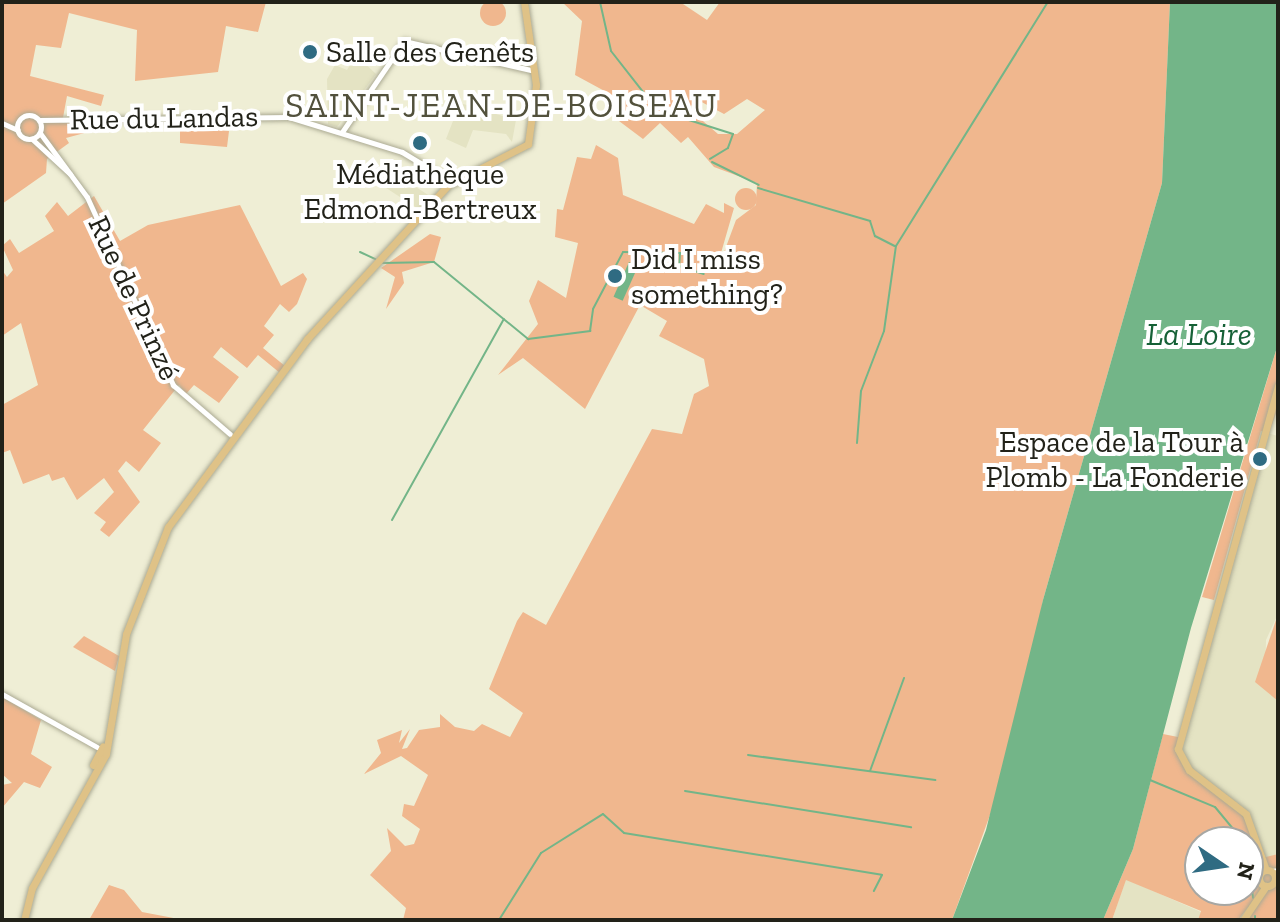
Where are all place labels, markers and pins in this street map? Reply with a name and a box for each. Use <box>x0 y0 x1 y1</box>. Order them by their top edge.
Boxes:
place label: Salle des Genêts <box>326 34 534 70</box>
marker: Salle des Genêts <box>301 43 319 61</box>
marker: Médiathèque Edmond-Bertreux <box>411 134 429 152</box>
place label: Médiathèque Edmond-Bertreux <box>303 156 537 226</box>
place label: Did I miss something? <box>631 241 783 312</box>
marker: Did I miss something? <box>606 267 624 285</box>
place label: Espace de la Tour à Plomb - La Fonderie <box>985 424 1244 494</box>
marker: Espace de la Tour à Plomb - La Fonderie <box>1251 450 1269 468</box>

